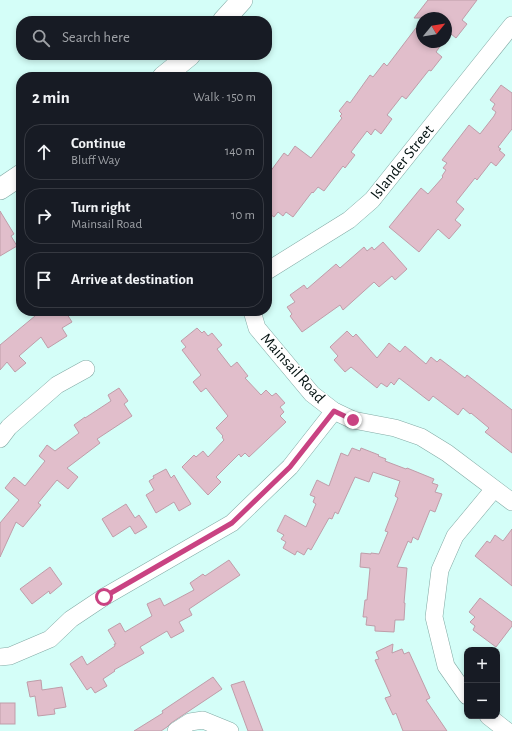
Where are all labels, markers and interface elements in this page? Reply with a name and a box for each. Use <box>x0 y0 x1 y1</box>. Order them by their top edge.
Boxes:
north arrow <box>416 12 452 48</box>
search box <box>16 16 272 60</box>
icon: search <box>30 27 52 49</box>
text: Search here <box>62 30 130 45</box>
text: 2 min <box>32 89 70 106</box>
text: Walk · 150 m <box>193 91 256 104</box>
street label: Islander Street <box>367 122 437 202</box>
text: Continue <box>71 136 126 151</box>
icon: ahead <box>33 141 55 163</box>
text: 140 m <box>225 145 255 158</box>
text: Bluff Way <box>71 154 120 167</box>
text: Turn right <box>71 200 130 215</box>
icon: right <box>33 205 55 227</box>
text: 10 m <box>231 209 255 222</box>
text: Mainsail Road <box>71 218 142 231</box>
icon: arrive <box>33 269 55 291</box>
text: Arrive at destination <box>71 272 194 287</box>
street label: Mainsail Road <box>258 330 328 406</box>
route end <box>344 411 362 429</box>
route start <box>95 588 113 606</box>
map controls <box>464 647 500 719</box>
button: + <box>464 647 500 683</box>
button: − <box>464 683 500 719</box>

